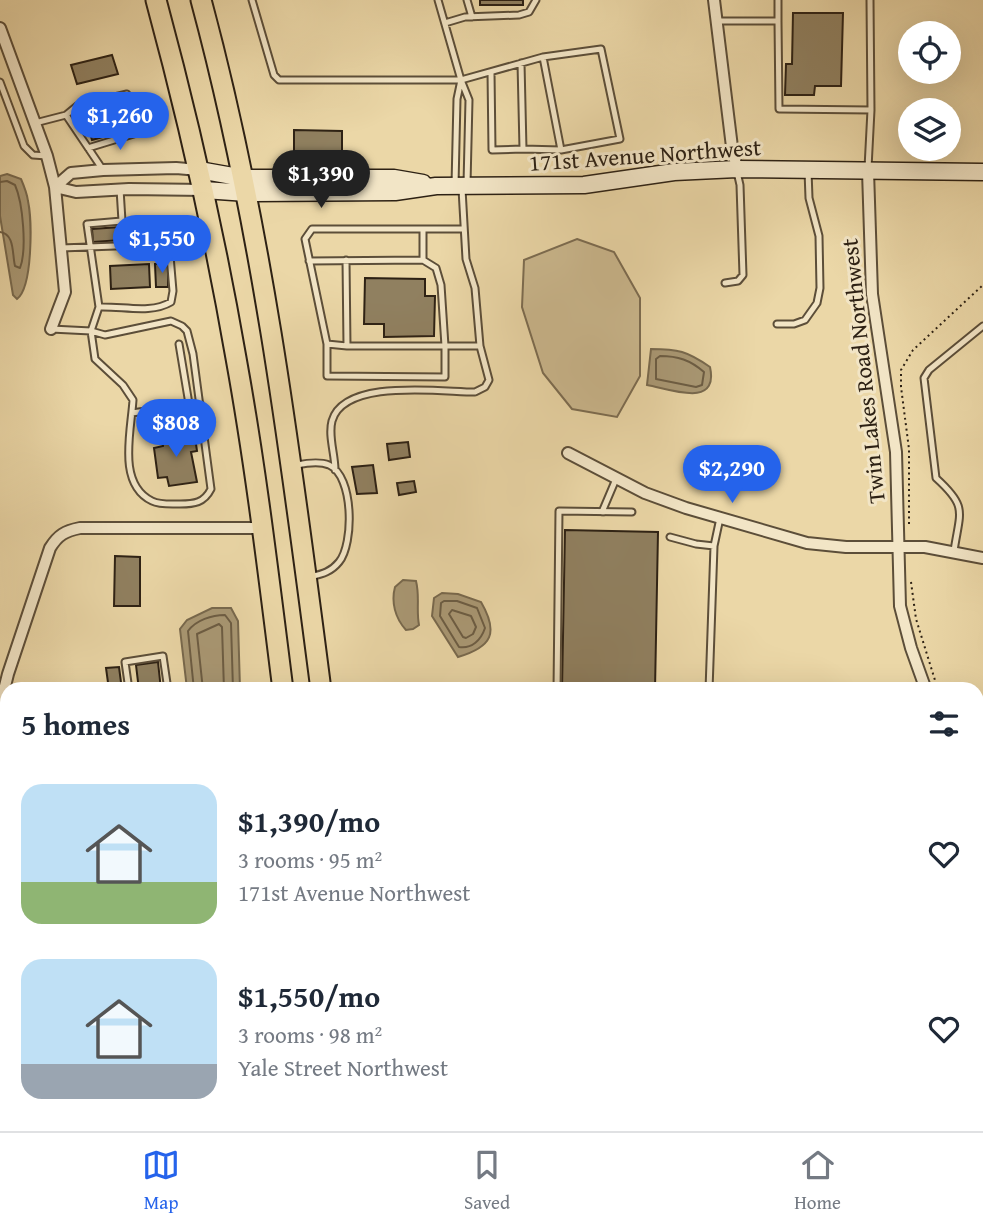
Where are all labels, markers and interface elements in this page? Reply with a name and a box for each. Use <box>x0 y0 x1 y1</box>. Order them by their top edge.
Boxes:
map controls <box>898 21 961 161</box>
button: locate <box>898 21 961 84</box>
pin: $1,260 <box>63 92 177 152</box>
text: $1,260 <box>87 98 153 131</box>
button: layers <box>898 98 961 161</box>
street label: 171st Avenue Northwest <box>528 130 762 179</box>
pin: $1,390 <box>264 150 378 210</box>
text: $1,390 <box>288 156 354 189</box>
pin: $1,550 <box>105 216 219 275</box>
text: $1,550 <box>129 221 195 254</box>
street label: Twin Lakes Road Northwest <box>832 237 893 505</box>
pin: $808 <box>135 400 217 459</box>
text: $808 <box>152 405 200 438</box>
pin: $2,290 <box>675 446 789 505</box>
text: $2,290 <box>699 451 765 484</box>
text: 5 homes <box>21 702 130 746</box>
icon: filters <box>925 705 963 743</box>
text: $1,390/mo <box>238 799 380 843</box>
icon: home <box>77 812 161 896</box>
icon: heart <box>925 835 963 873</box>
text: 3 rooms · 95 m² <box>238 843 382 876</box>
text: 171st Avenue Northwest <box>238 876 470 909</box>
text: $1,550/mo <box>238 974 380 1018</box>
icon: home <box>77 987 161 1071</box>
icon: heart <box>925 1010 963 1048</box>
text: 3 rooms · 98 m² <box>238 1018 382 1051</box>
text: Yale Street Northwest <box>238 1051 448 1084</box>
tab: Map <box>142 1146 180 1216</box>
tab: Saved <box>464 1146 510 1216</box>
tab: Home <box>794 1146 841 1216</box>

